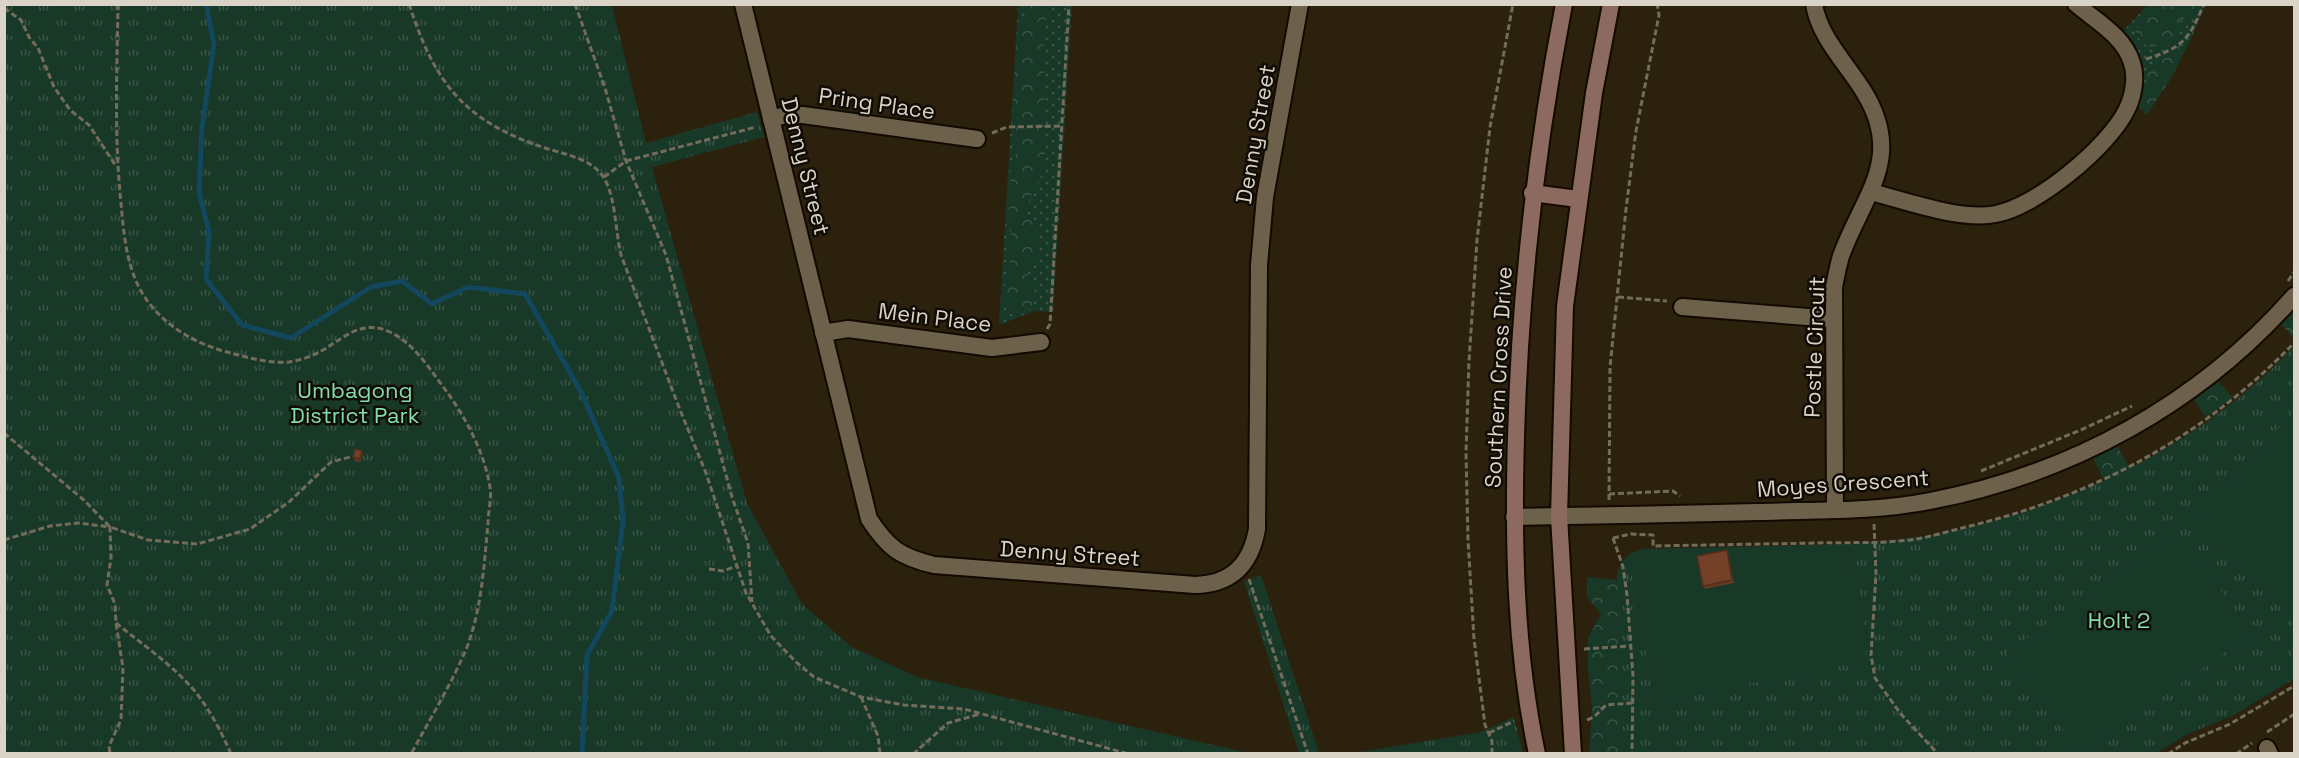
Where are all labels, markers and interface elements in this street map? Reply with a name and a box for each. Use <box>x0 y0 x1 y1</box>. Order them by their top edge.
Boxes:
street label: Denny Street <box>1229 62 1281 206</box>
street label: Pring Place <box>817 81 937 125</box>
street label: Denny Street <box>775 94 837 238</box>
street label: Southern Cross Drive <box>1478 266 1518 488</box>
street label: Postle Circuit <box>1798 276 1830 418</box>
street label: Mein Place <box>877 296 993 338</box>
park label: Umbagong District Park <box>290 376 420 429</box>
street label: Moyes Crescent <box>1756 463 1930 503</box>
street label: Denny Street <box>999 534 1141 572</box>
park label: Holt 2 <box>2088 606 2150 634</box>

